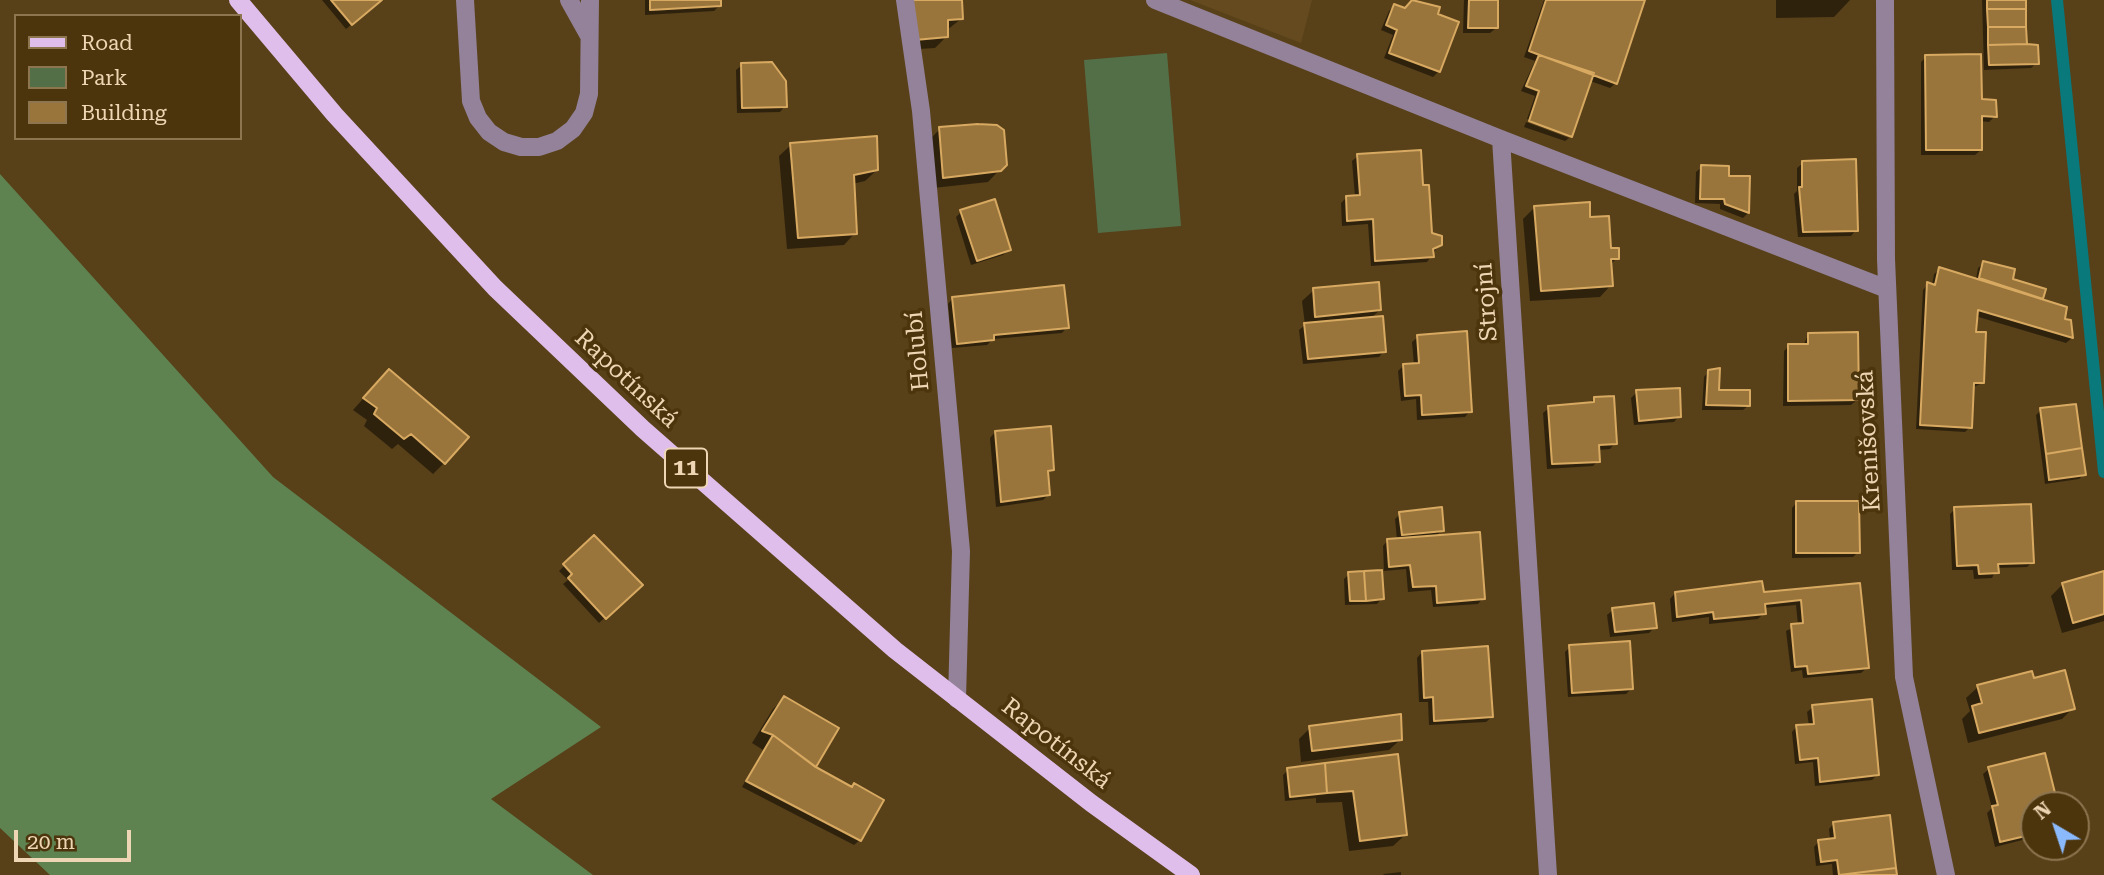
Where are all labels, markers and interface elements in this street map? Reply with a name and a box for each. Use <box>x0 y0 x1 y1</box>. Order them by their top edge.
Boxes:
legend <box>14 14 242 140</box>
text: Road <box>81 31 133 55</box>
text: Park <box>81 66 127 90</box>
text: Building <box>81 101 167 125</box>
street label: Strojní <box>1470 262 1504 342</box>
street label: Holubí <box>900 310 936 392</box>
street label: Rapotínská <box>568 324 684 434</box>
street label: Krenišovská <box>1851 370 1887 512</box>
road number: 11 <box>665 448 707 488</box>
street label: Rapotínská <box>996 692 1116 796</box>
north arrow <box>2020 791 2090 861</box>
text: N <box>2030 797 2056 824</box>
scale bar <box>18 816 135 860</box>
text: 20 m <box>27 830 75 854</box>

